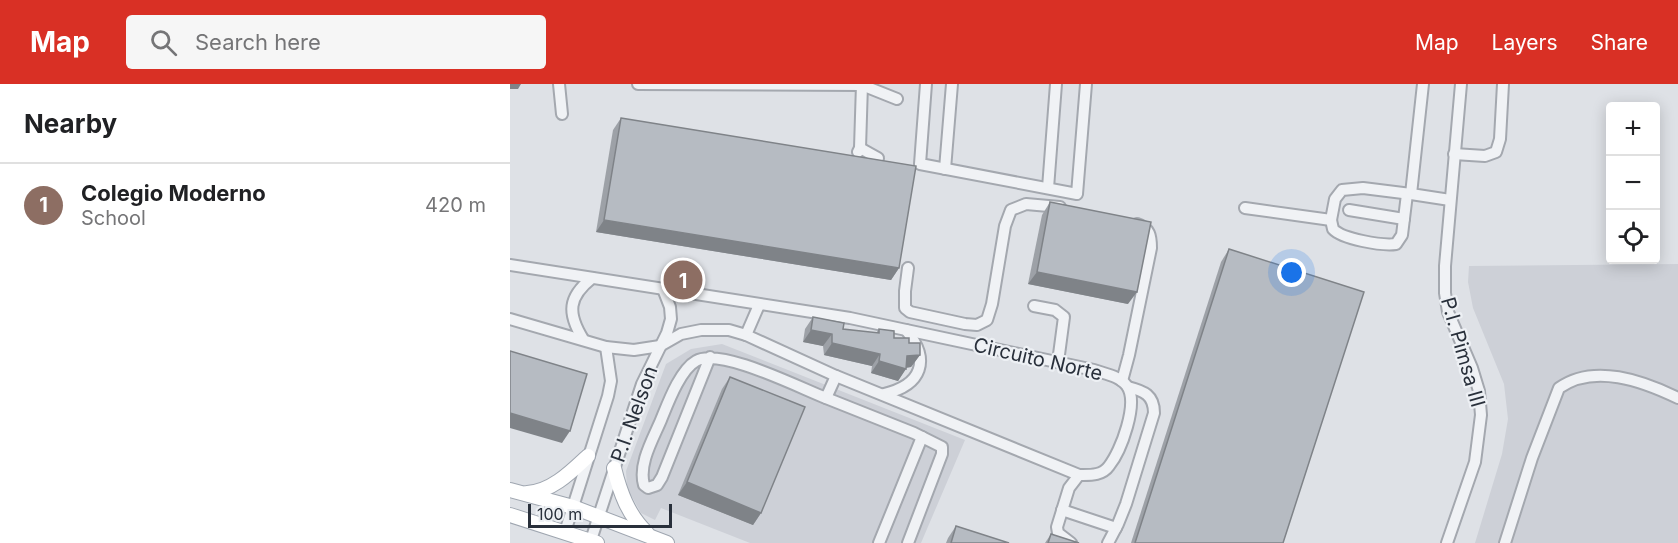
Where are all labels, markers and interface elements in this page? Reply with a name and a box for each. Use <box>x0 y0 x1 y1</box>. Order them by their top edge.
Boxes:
search box <box>126 15 546 69</box>
text: Map <box>30 25 90 59</box>
icon: search <box>147 26 180 59</box>
text: Search here <box>195 29 321 55</box>
text: Map <box>1415 30 1459 55</box>
text: Layers <box>1492 30 1558 55</box>
text: Share <box>1591 30 1648 55</box>
map controls <box>1606 102 1660 264</box>
button: + <box>1606 102 1660 156</box>
text: Nearby <box>24 108 117 139</box>
button: − <box>1606 156 1660 210</box>
text: Colegio Moderno <box>81 180 266 206</box>
text: 1 <box>39 193 48 217</box>
text: 420 m <box>425 193 486 217</box>
text: School <box>81 206 146 230</box>
button: locate <box>1606 210 1660 264</box>
pin: 1 <box>664 258 702 302</box>
your location <box>1277 258 1306 287</box>
street label: P.I. Pimsa III <box>1436 294 1490 410</box>
street label: Circuito Norte <box>971 333 1105 385</box>
street label: P.I. Nelson <box>606 363 662 465</box>
scale bar <box>528 501 672 528</box>
text: 100 m <box>537 504 582 524</box>

